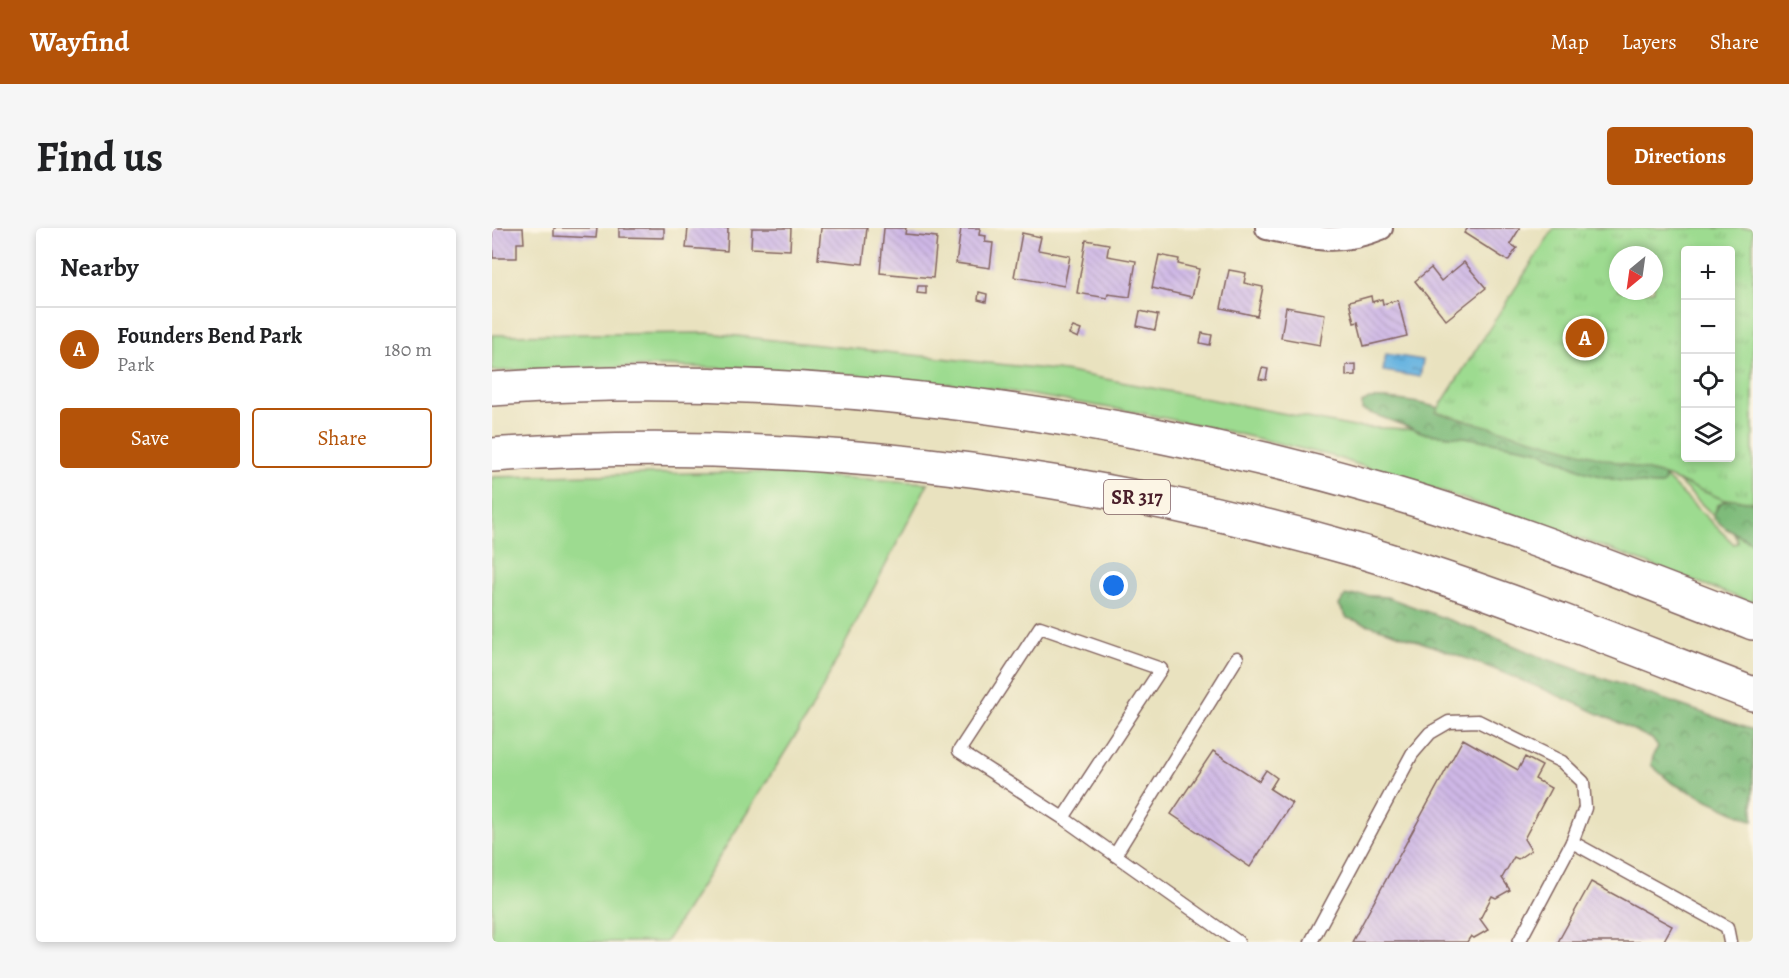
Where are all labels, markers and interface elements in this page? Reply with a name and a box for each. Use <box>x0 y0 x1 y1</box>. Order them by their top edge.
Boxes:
text: Wayfind <box>30 23 129 61</box>
text: Map <box>1550 28 1589 56</box>
text: Layers <box>1622 28 1677 56</box>
text: Share <box>1710 28 1759 56</box>
button: Directions <box>1607 127 1753 185</box>
text: Find us <box>36 128 163 185</box>
north arrow <box>1609 246 1663 300</box>
map controls <box>1681 246 1735 462</box>
button: + <box>1681 246 1735 300</box>
text: Nearby <box>60 250 139 285</box>
button: − <box>1681 300 1735 354</box>
pin: A <box>1566 316 1604 360</box>
text: Founders Bend Park <box>117 321 302 351</box>
text: A <box>73 336 86 363</box>
text: 180 m <box>384 336 432 363</box>
text: Park <box>117 351 155 378</box>
button: locate <box>1681 354 1735 408</box>
button: Save <box>60 408 240 468</box>
button: Share <box>252 408 432 468</box>
button: layers <box>1681 408 1735 462</box>
road number: SR 317 <box>1104 480 1170 514</box>
your location <box>1099 571 1128 600</box>

